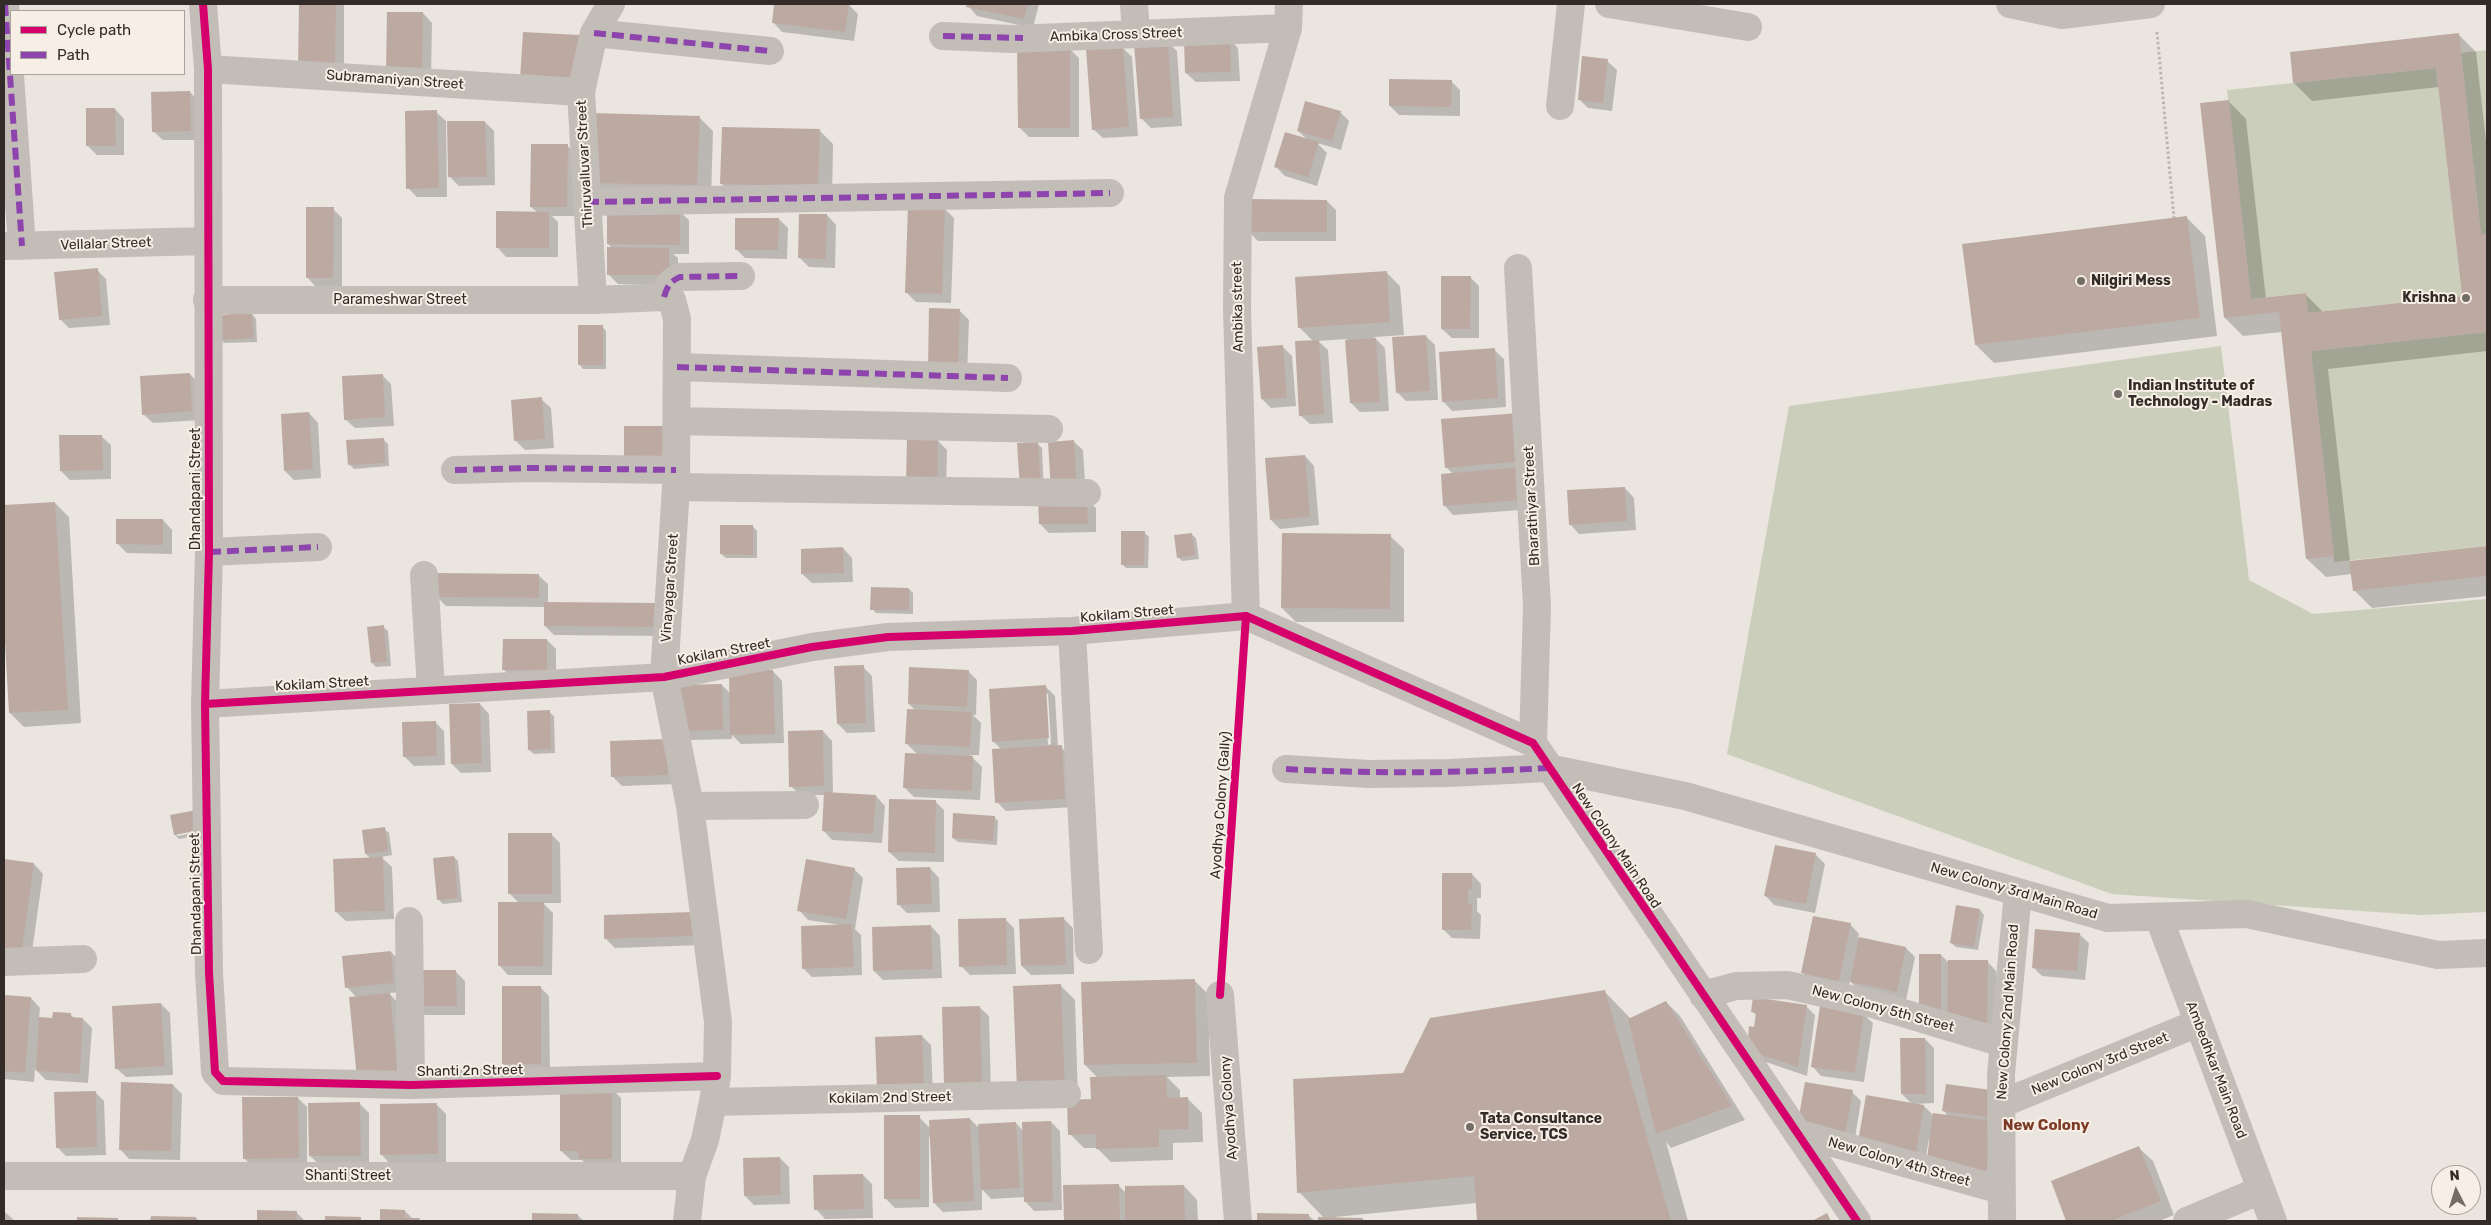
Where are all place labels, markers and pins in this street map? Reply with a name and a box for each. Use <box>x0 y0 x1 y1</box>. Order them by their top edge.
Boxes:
place label: Nilgiri Mess <box>2091 273 2171 289</box>
marker: Nilgiri Mess <box>2075 275 2087 287</box>
place label: Krishna <box>2402 290 2456 306</box>
marker: Krishna <box>2460 292 2472 304</box>
place label: Indian Institute of Technology - Madras <box>2128 378 2272 411</box>
marker: Indian Institute of Technology - Madras <box>2112 388 2124 400</box>
place label: Tata Consultance Service, TCS <box>1480 1111 1602 1144</box>
marker: Tata Consultance Service, TCS <box>1464 1121 1476 1133</box>

